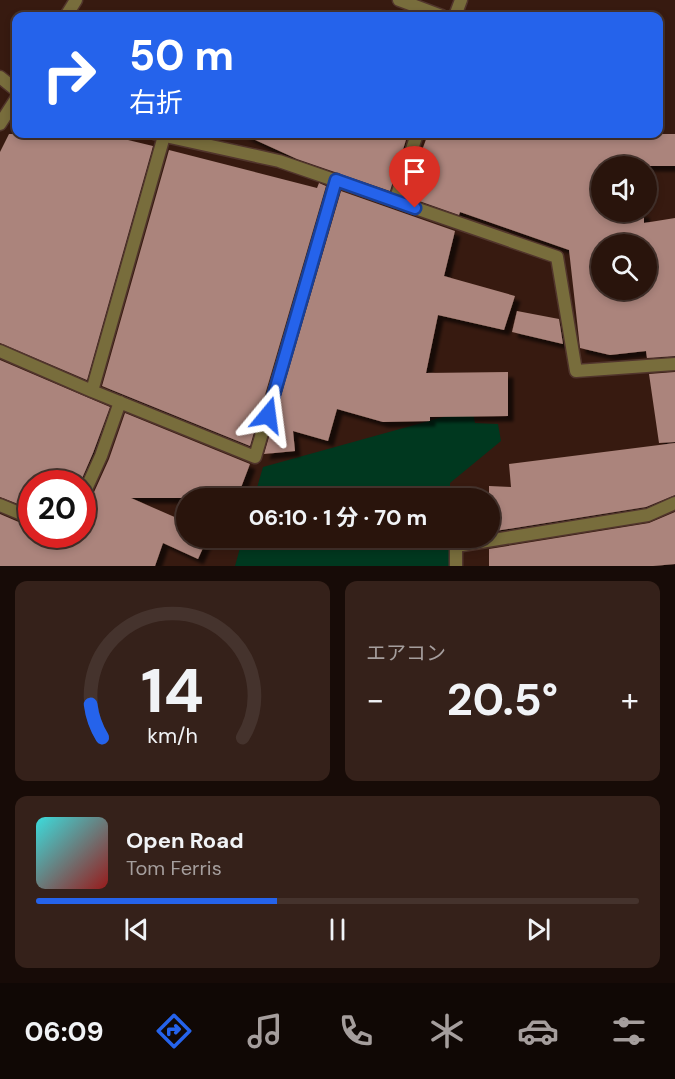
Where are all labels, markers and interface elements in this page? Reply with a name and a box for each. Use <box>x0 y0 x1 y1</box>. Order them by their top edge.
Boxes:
text: 50 m <box>129 28 234 83</box>
icon: right <box>30 36 108 114</box>
text: 右折 <box>129 85 183 120</box>
pin <box>389 146 440 208</box>
icon: arrive <box>398 155 431 188</box>
map controls <box>591 156 657 300</box>
button: sound <box>591 156 657 222</box>
button: search <box>591 234 657 300</box>
position arrow <box>236 383 300 447</box>
speed limit sign: 20 <box>18 470 96 548</box>
text: 06:10 · 1 分 · 70 m <box>249 503 427 532</box>
text: エアコン <box>366 640 446 666</box>
text: 14 <box>141 650 204 731</box>
text: 20.5° <box>447 670 558 729</box>
text: − <box>366 678 384 721</box>
text: + <box>621 678 639 721</box>
text: km/h <box>147 722 198 750</box>
text: Open Road <box>126 826 244 855</box>
text: Tom Ferris <box>126 855 222 881</box>
icon: previous <box>120 913 153 946</box>
icon: pause <box>321 913 354 946</box>
icon: next <box>522 913 555 946</box>
icon: directions <box>153 1010 195 1052</box>
icon: music <box>244 1010 286 1052</box>
icon: phone <box>335 1010 377 1052</box>
icon: climate <box>426 1010 468 1052</box>
icon: car <box>517 1010 559 1052</box>
icon: filters <box>608 1010 650 1052</box>
text: 06:09 <box>25 1014 104 1049</box>

